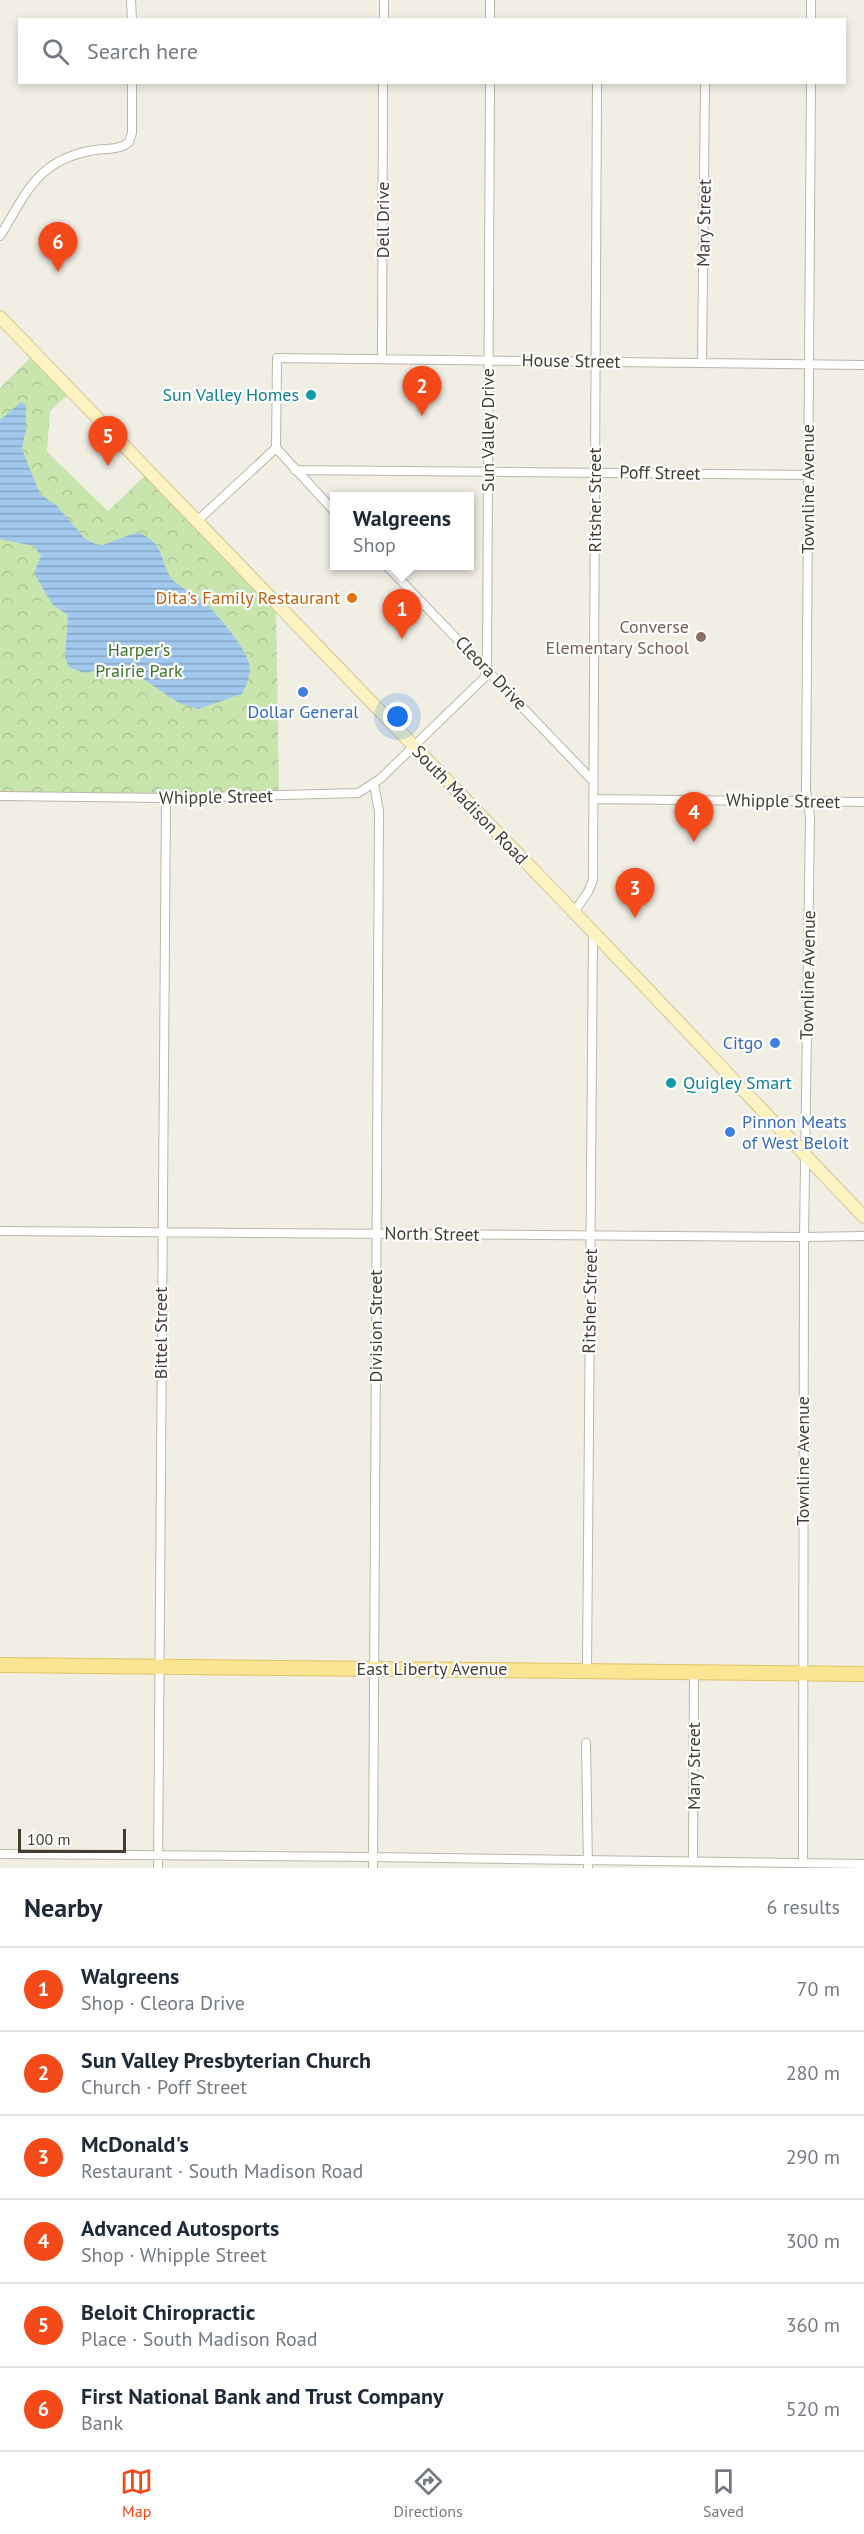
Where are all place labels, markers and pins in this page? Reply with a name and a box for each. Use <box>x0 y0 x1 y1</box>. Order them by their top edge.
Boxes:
pin: 6 <box>38 222 78 272</box>
pin: 2 <box>402 366 442 416</box>
place label: Sun Valley Homes <box>162 383 299 406</box>
marker: Sun Valley Homes <box>304 388 318 402</box>
pin: 5 <box>88 416 128 466</box>
place label: Dita's Family Restaurant <box>156 586 340 609</box>
pin: 1 <box>382 590 422 639</box>
marker: Dita's Family Restaurant <box>345 591 359 605</box>
place label: Converse Elementary School <box>546 615 690 659</box>
marker: Converse Elementary School <box>694 630 708 644</box>
marker: Dollar General <box>296 685 310 699</box>
place label: Dollar General <box>247 700 359 723</box>
pin: 4 <box>674 792 714 842</box>
pin: 3 <box>616 868 654 918</box>
place label: Citgo <box>723 1031 763 1054</box>
marker: Citgo <box>768 1036 782 1050</box>
place label: Quigley Smart <box>683 1071 792 1094</box>
marker: Quigley Smart <box>664 1076 678 1090</box>
place label: Pinnon Meats of West Beloit <box>742 1110 849 1154</box>
marker: Pinnon Meats of West Beloit <box>723 1125 737 1139</box>

